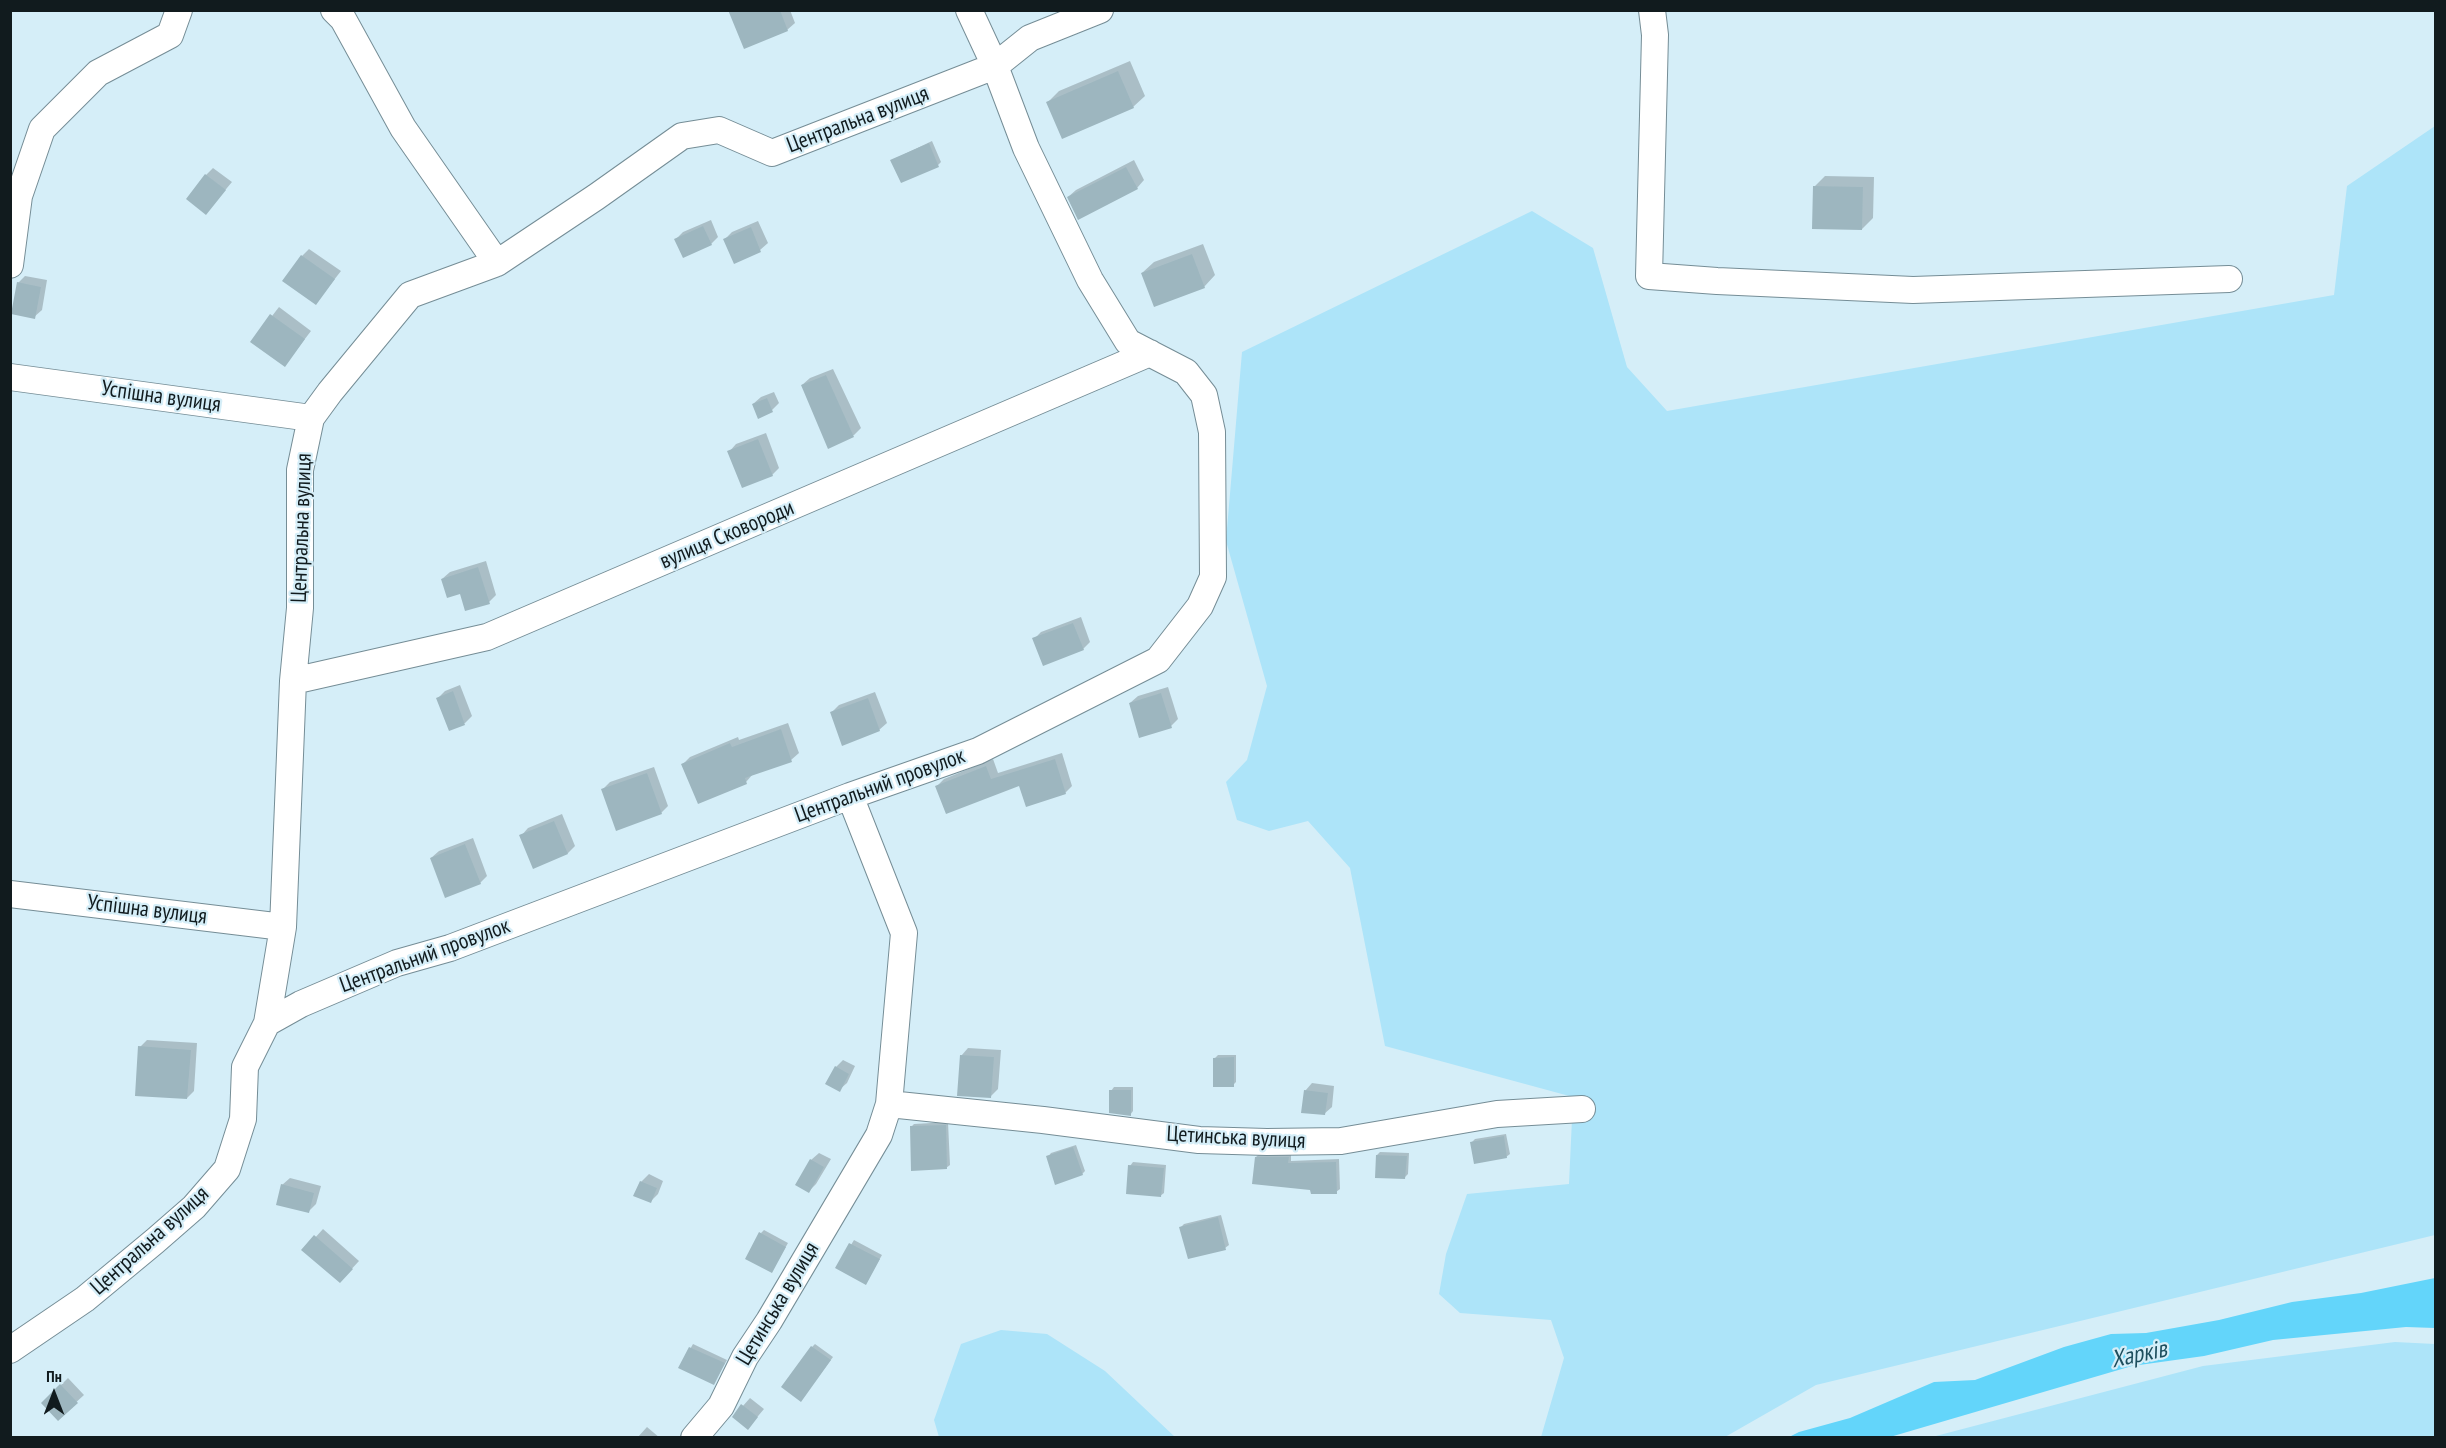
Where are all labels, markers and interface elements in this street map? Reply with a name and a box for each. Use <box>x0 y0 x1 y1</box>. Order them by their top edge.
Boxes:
street label: Центральна вулиця <box>783 81 933 159</box>
street label: Успішна вулиця <box>100 376 222 418</box>
street label: Центральна вулиця <box>286 453 318 603</box>
street label: вулиця Сковороди <box>656 495 798 575</box>
street label: Центральний провулок <box>791 743 969 829</box>
street label: Успішна вулиця <box>86 890 208 930</box>
street label: Центральний провулок <box>336 913 514 999</box>
street label: Цетинська вулиця <box>1166 1121 1306 1155</box>
street label: Центральна вулиця <box>86 1181 214 1301</box>
street label: Цетинська вулиця <box>731 1238 825 1370</box>
water label: Харків <box>2109 1335 2169 1375</box>
north arrow <box>24 1364 84 1424</box>
text: Пн <box>46 1366 62 1386</box>

